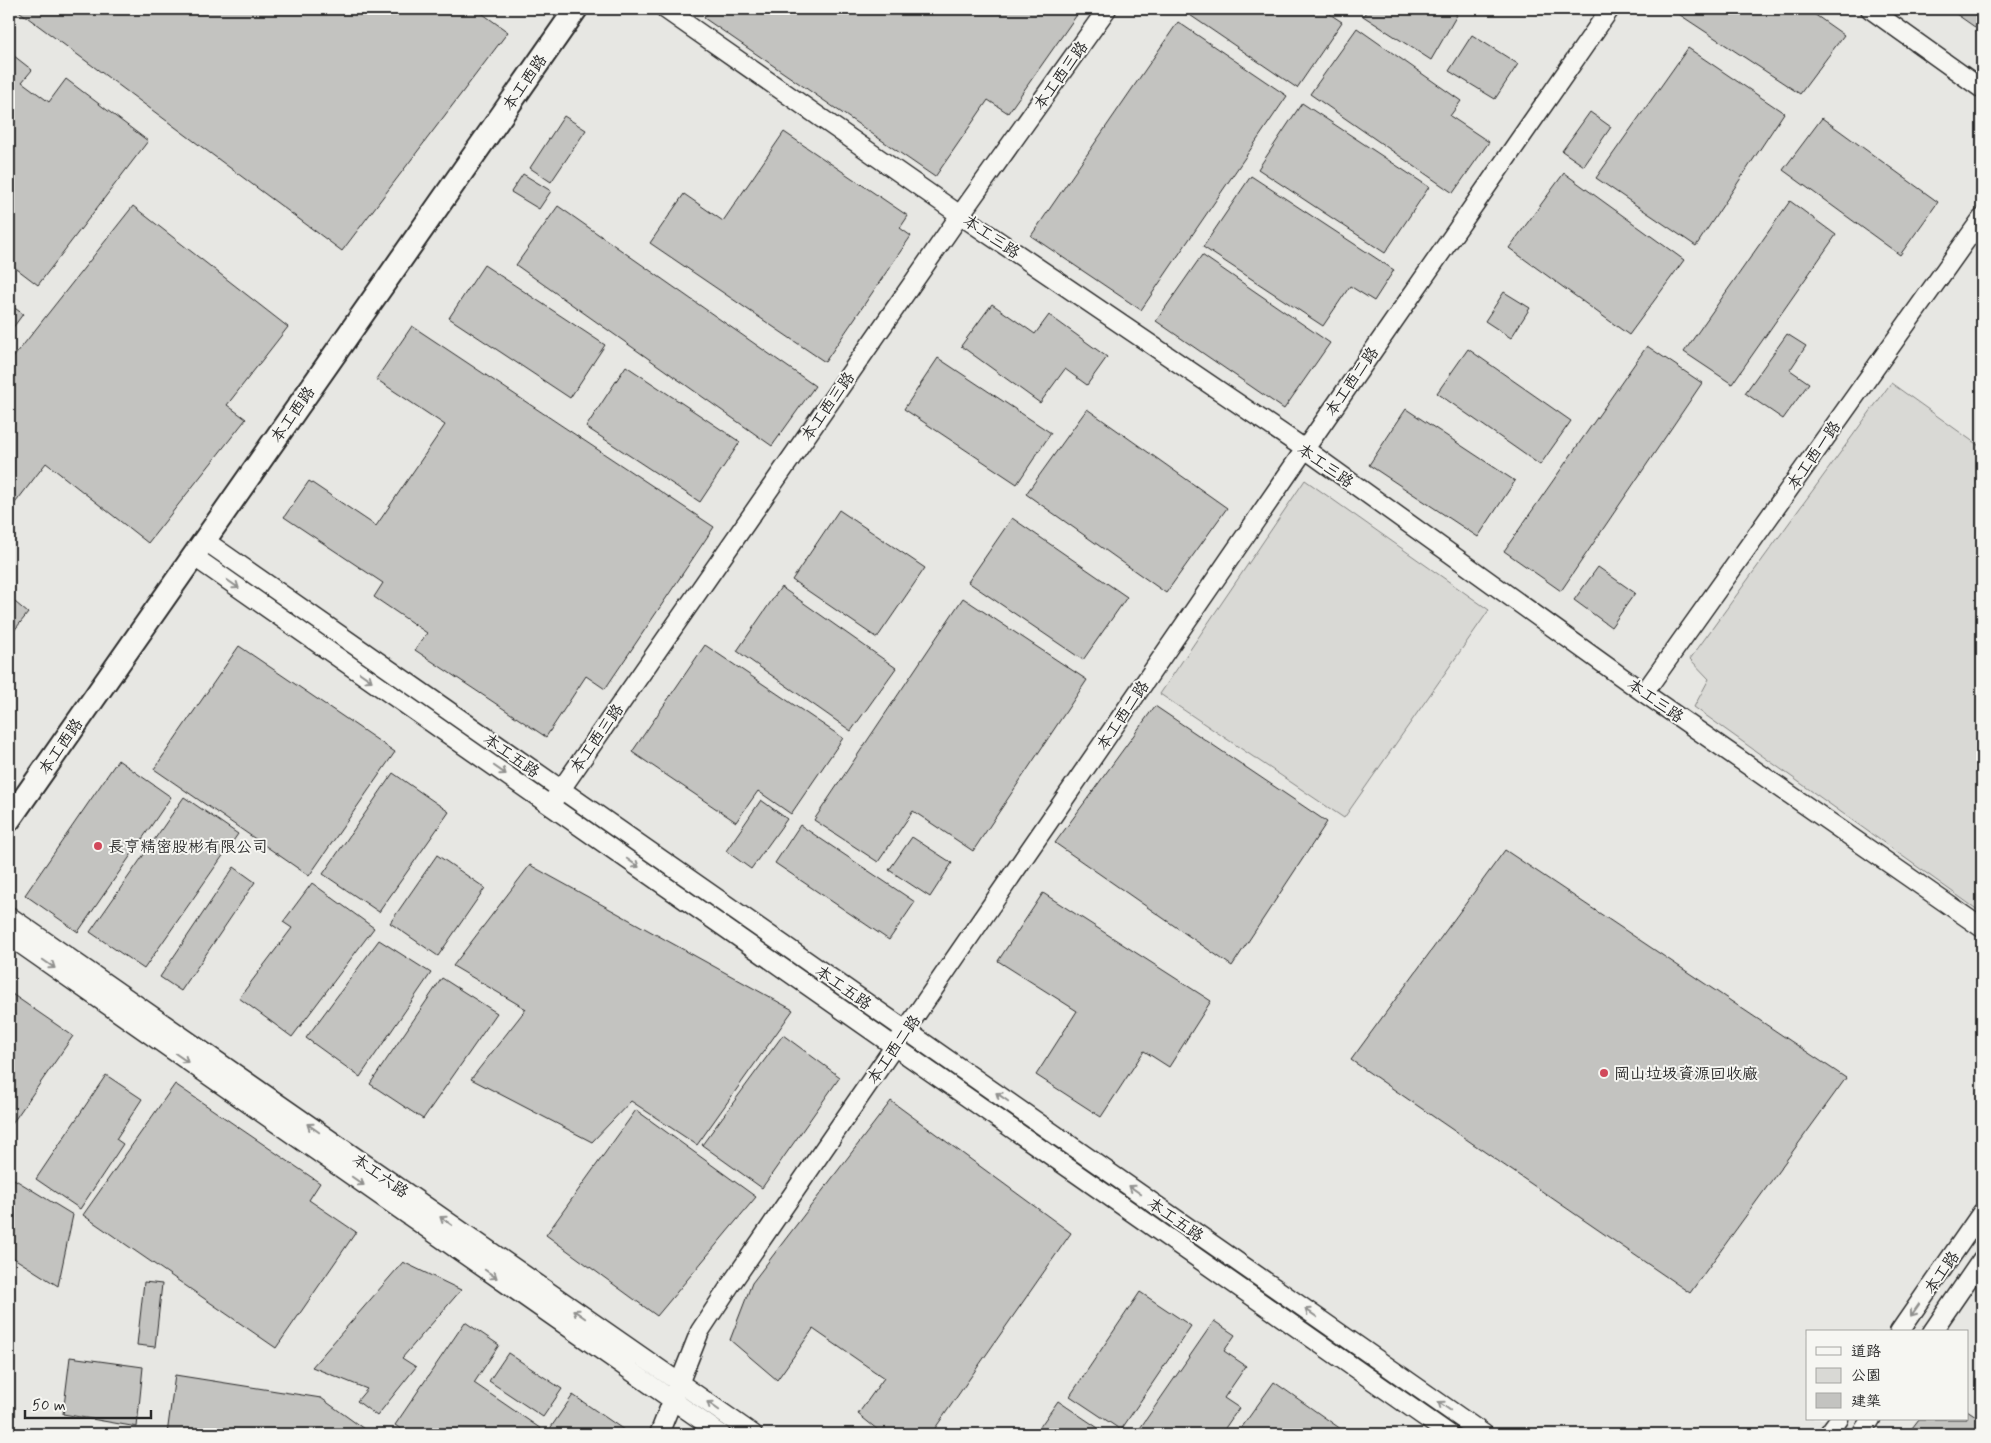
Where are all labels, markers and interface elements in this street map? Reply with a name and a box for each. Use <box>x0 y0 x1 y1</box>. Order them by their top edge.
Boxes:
street label: 本工西三路 <box>1029 37 1093 114</box>
street label: 本工西路 <box>498 51 552 115</box>
street label: 本工三路 <box>959 211 1024 264</box>
street label: 本工西二路 <box>1321 343 1384 421</box>
street label: 本工西三路 <box>797 368 860 446</box>
street label: 本工西路 <box>266 383 320 447</box>
street label: 本工西一路 <box>1783 417 1846 495</box>
street label: 本工三路 <box>1293 439 1357 493</box>
one-way arrow <box>226 579 240 589</box>
one-way arrow <box>359 672 373 682</box>
street label: 本工三路 <box>1623 674 1687 728</box>
street label: 本工西二路 <box>1092 677 1154 755</box>
street label: 本工西三路 <box>566 700 629 778</box>
street label: 本工西路 <box>34 715 88 779</box>
street label: 本工五路 <box>479 729 543 783</box>
one-way arrow <box>493 765 507 775</box>
place label: 長亨精密股彬有限公司 <box>108 837 268 858</box>
marker: 長亨精密股彬有限公司 <box>92 840 104 852</box>
one-way arrow <box>626 858 640 868</box>
one-way arrow <box>42 959 56 969</box>
street label: 本工五路 <box>811 961 875 1015</box>
street label: 本工西二路 <box>863 1011 926 1089</box>
one-way arrow <box>175 1053 189 1063</box>
place label: 岡山垃圾資源回收廠 <box>1614 1064 1758 1085</box>
marker: 岡山垃圾資源回收廠 <box>1598 1067 1610 1079</box>
one-way arrow <box>995 1092 1009 1102</box>
one-way arrow <box>306 1123 320 1133</box>
street label: 本工六路 <box>348 1149 412 1203</box>
one-way arrow <box>351 1176 365 1186</box>
one-way arrow <box>1128 1185 1142 1195</box>
street label: 本工五路 <box>1143 1193 1207 1247</box>
one-way arrow <box>439 1216 453 1226</box>
street label: 本工路 <box>1920 1247 1965 1299</box>
one-way arrow <box>484 1269 498 1279</box>
one-way arrow <box>1910 1303 1920 1317</box>
one-way arrow <box>1304 1308 1318 1318</box>
one-way arrow <box>573 1309 587 1319</box>
legend <box>1806 1330 1968 1420</box>
text: 道路 <box>1851 1342 1881 1362</box>
text: 公園 <box>1851 1366 1881 1386</box>
scale bar <box>25 1388 151 1420</box>
text: 建築 <box>1851 1392 1881 1412</box>
text: 50 m <box>32 1396 66 1416</box>
one-way arrow <box>706 1401 720 1411</box>
one-way arrow <box>1437 1401 1451 1411</box>

